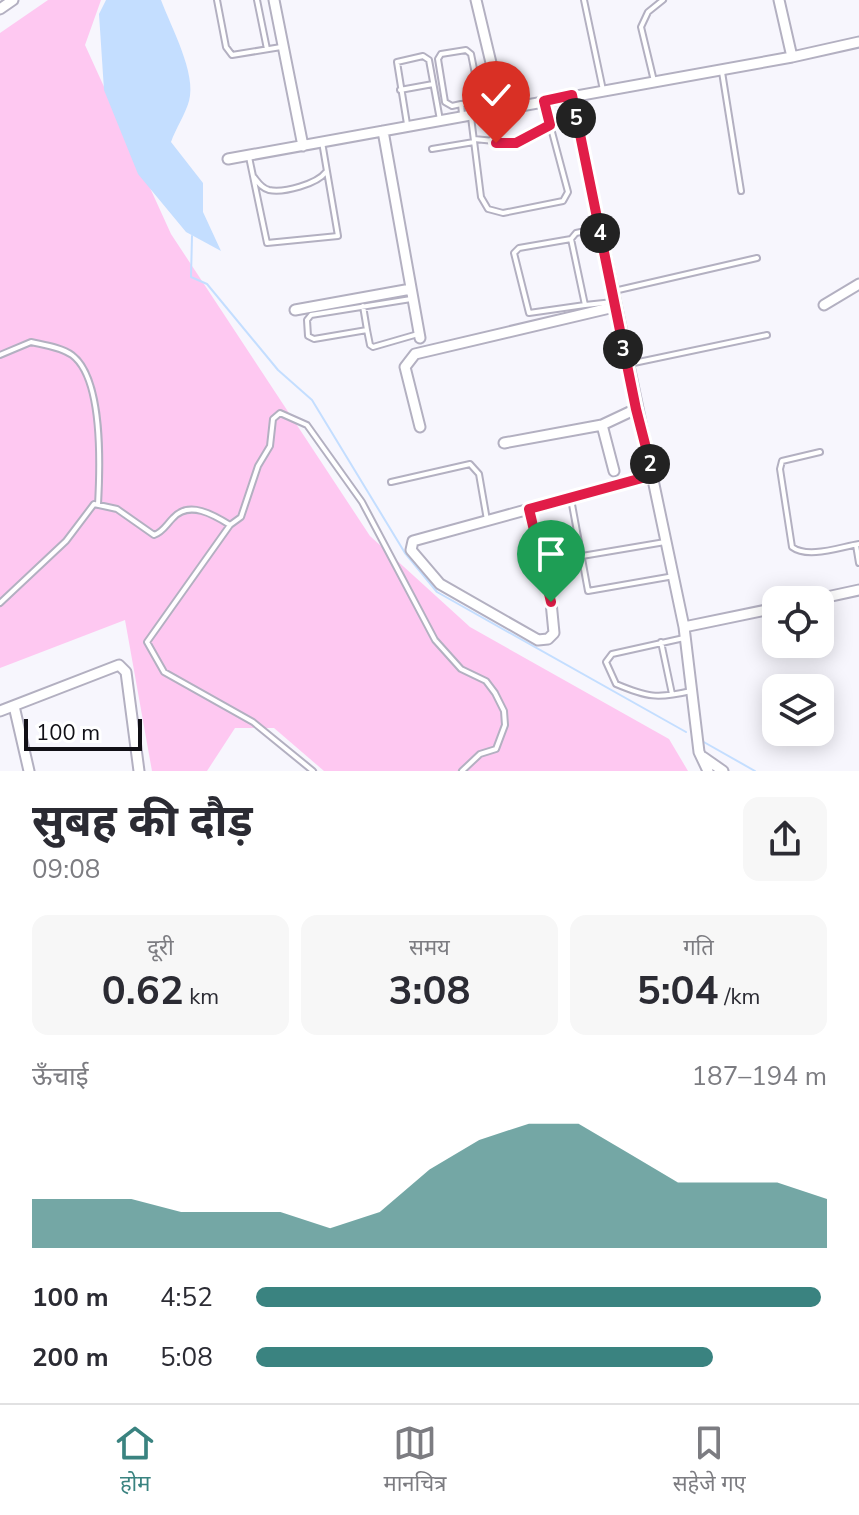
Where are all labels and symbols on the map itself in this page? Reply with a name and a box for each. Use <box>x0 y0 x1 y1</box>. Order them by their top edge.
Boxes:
pin <box>462 61 530 143</box>
pin: 5 <box>556 98 596 138</box>
pin: 4 <box>580 213 620 253</box>
pin: 3 <box>603 329 643 369</box>
pin: 2 <box>630 444 670 484</box>
pin <box>517 520 585 602</box>
scale bar <box>24 715 142 751</box>

